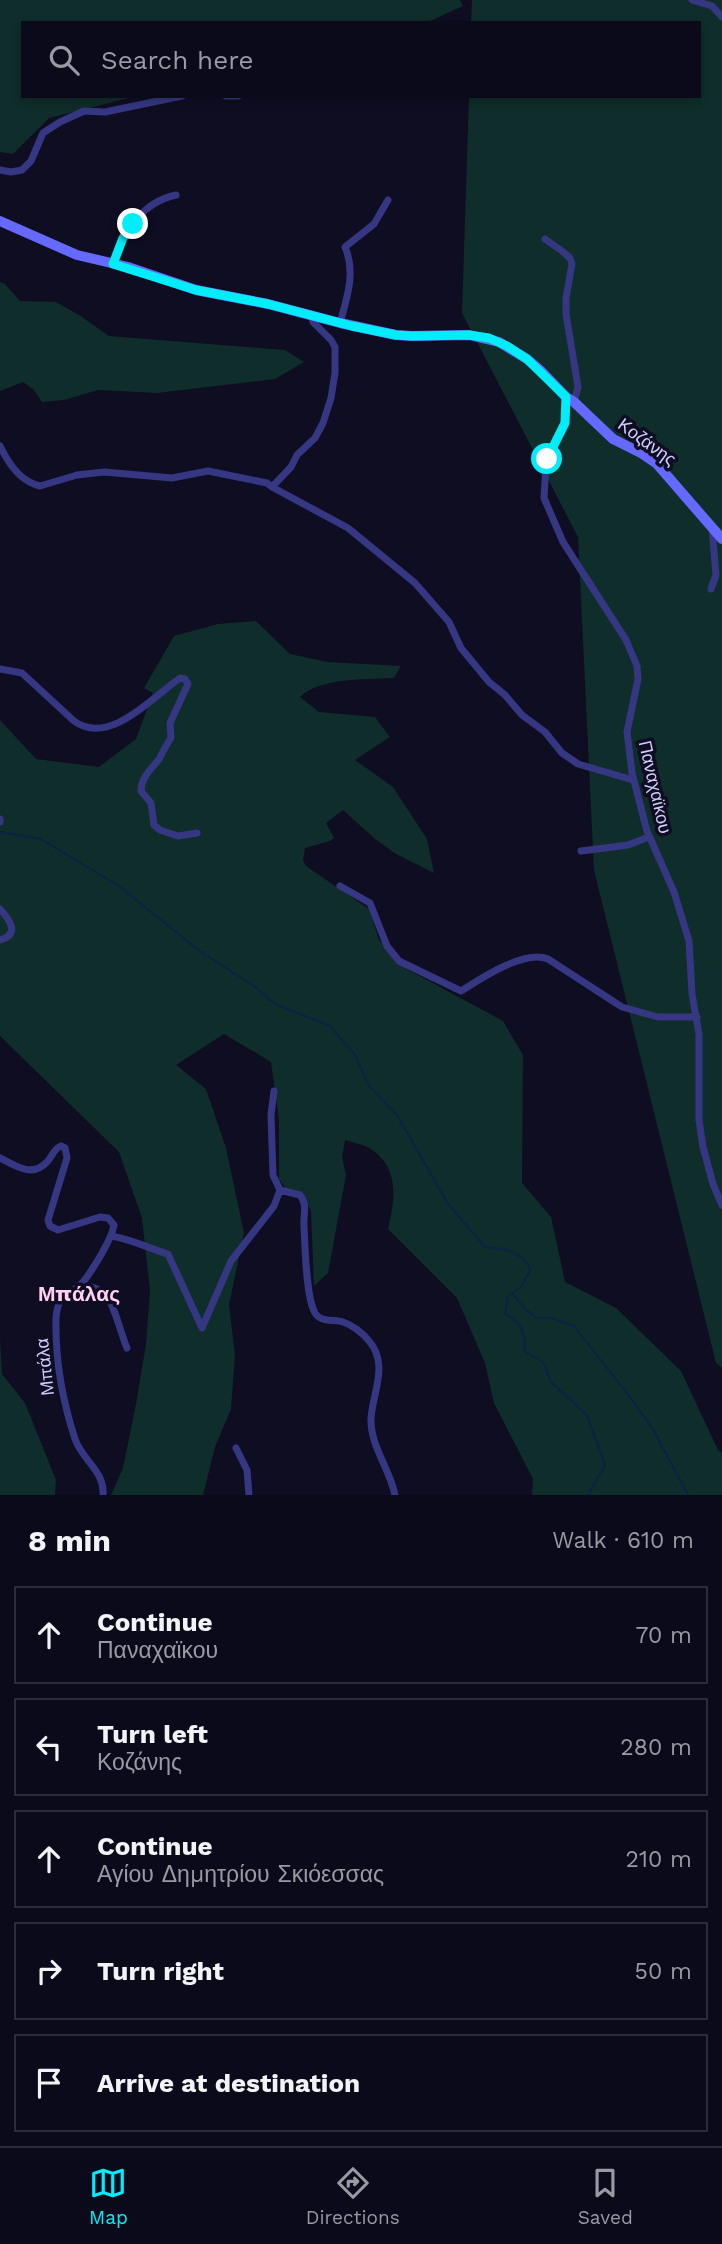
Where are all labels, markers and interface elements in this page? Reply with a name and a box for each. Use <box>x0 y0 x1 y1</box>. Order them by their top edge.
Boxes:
search box <box>21 21 701 98</box>
icon: search <box>45 41 83 79</box>
text: Search here <box>101 45 253 75</box>
route end <box>117 208 148 239</box>
street label: Κοζάνης <box>614 414 681 470</box>
route start <box>531 443 562 474</box>
street label: Παναχαϊκου <box>635 738 676 835</box>
district label: Μπάλας <box>38 1281 120 1306</box>
street label: Μπάλα <box>31 1337 58 1397</box>
text: 8 min <box>28 1523 111 1558</box>
text: Walk · 610 m <box>552 1527 694 1554</box>
text: Continue <box>97 1607 213 1637</box>
icon: ahead <box>30 1616 68 1654</box>
text: 70 m <box>635 1622 692 1649</box>
text: Παναχαϊκου <box>97 1637 218 1664</box>
text: Turn left <box>97 1719 208 1749</box>
icon: left <box>30 1728 68 1766</box>
text: 280 m <box>620 1734 692 1761</box>
text: Κοζάνης <box>97 1749 182 1776</box>
text: Continue <box>97 1831 213 1861</box>
icon: ahead <box>30 1840 68 1878</box>
text: 210 m <box>626 1846 692 1873</box>
text: Αγίου Δημητρίου Σκιόεσσας <box>97 1861 384 1888</box>
icon: right <box>30 1952 68 1990</box>
text: Turn right <box>97 1956 224 1986</box>
text: 50 m <box>635 1958 692 1985</box>
icon: arrive <box>30 2064 68 2102</box>
text: Arrive at destination <box>97 2068 360 2098</box>
tab: Map <box>89 2164 128 2229</box>
tab: Directions <box>306 2164 400 2229</box>
tab: Saved <box>578 2164 633 2229</box>

